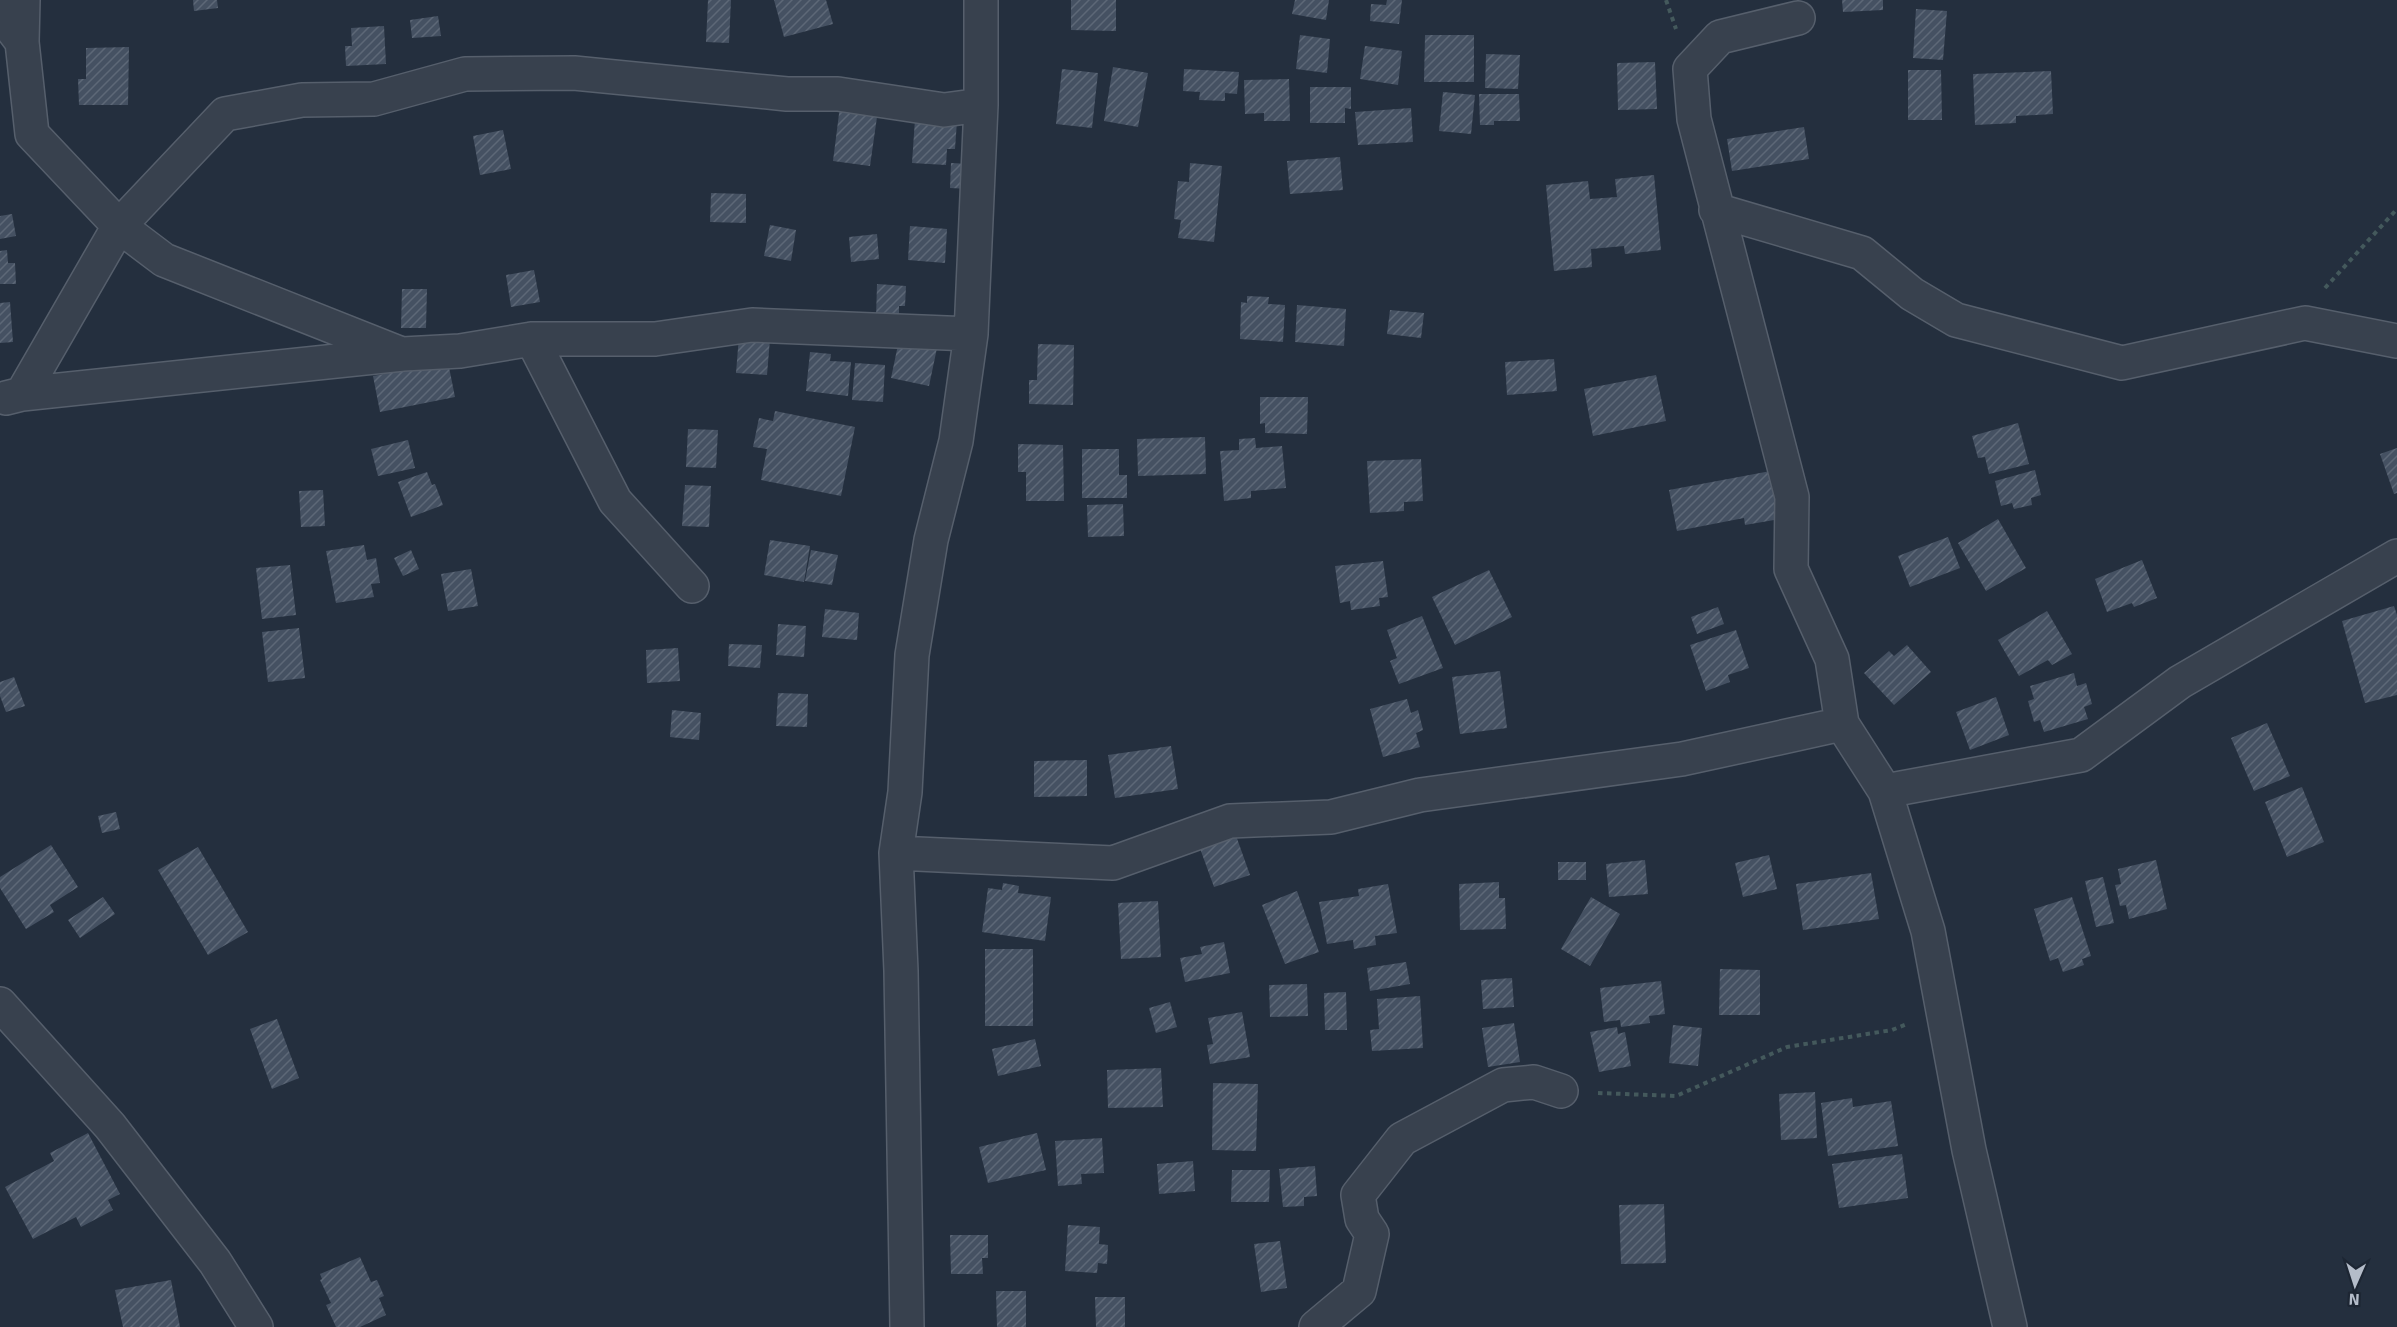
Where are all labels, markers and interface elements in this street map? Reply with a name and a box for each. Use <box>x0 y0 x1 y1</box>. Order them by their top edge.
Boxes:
north arrow <box>2325 1255 2385 1315</box>
text: N <box>2348 1289 2360 1309</box>

